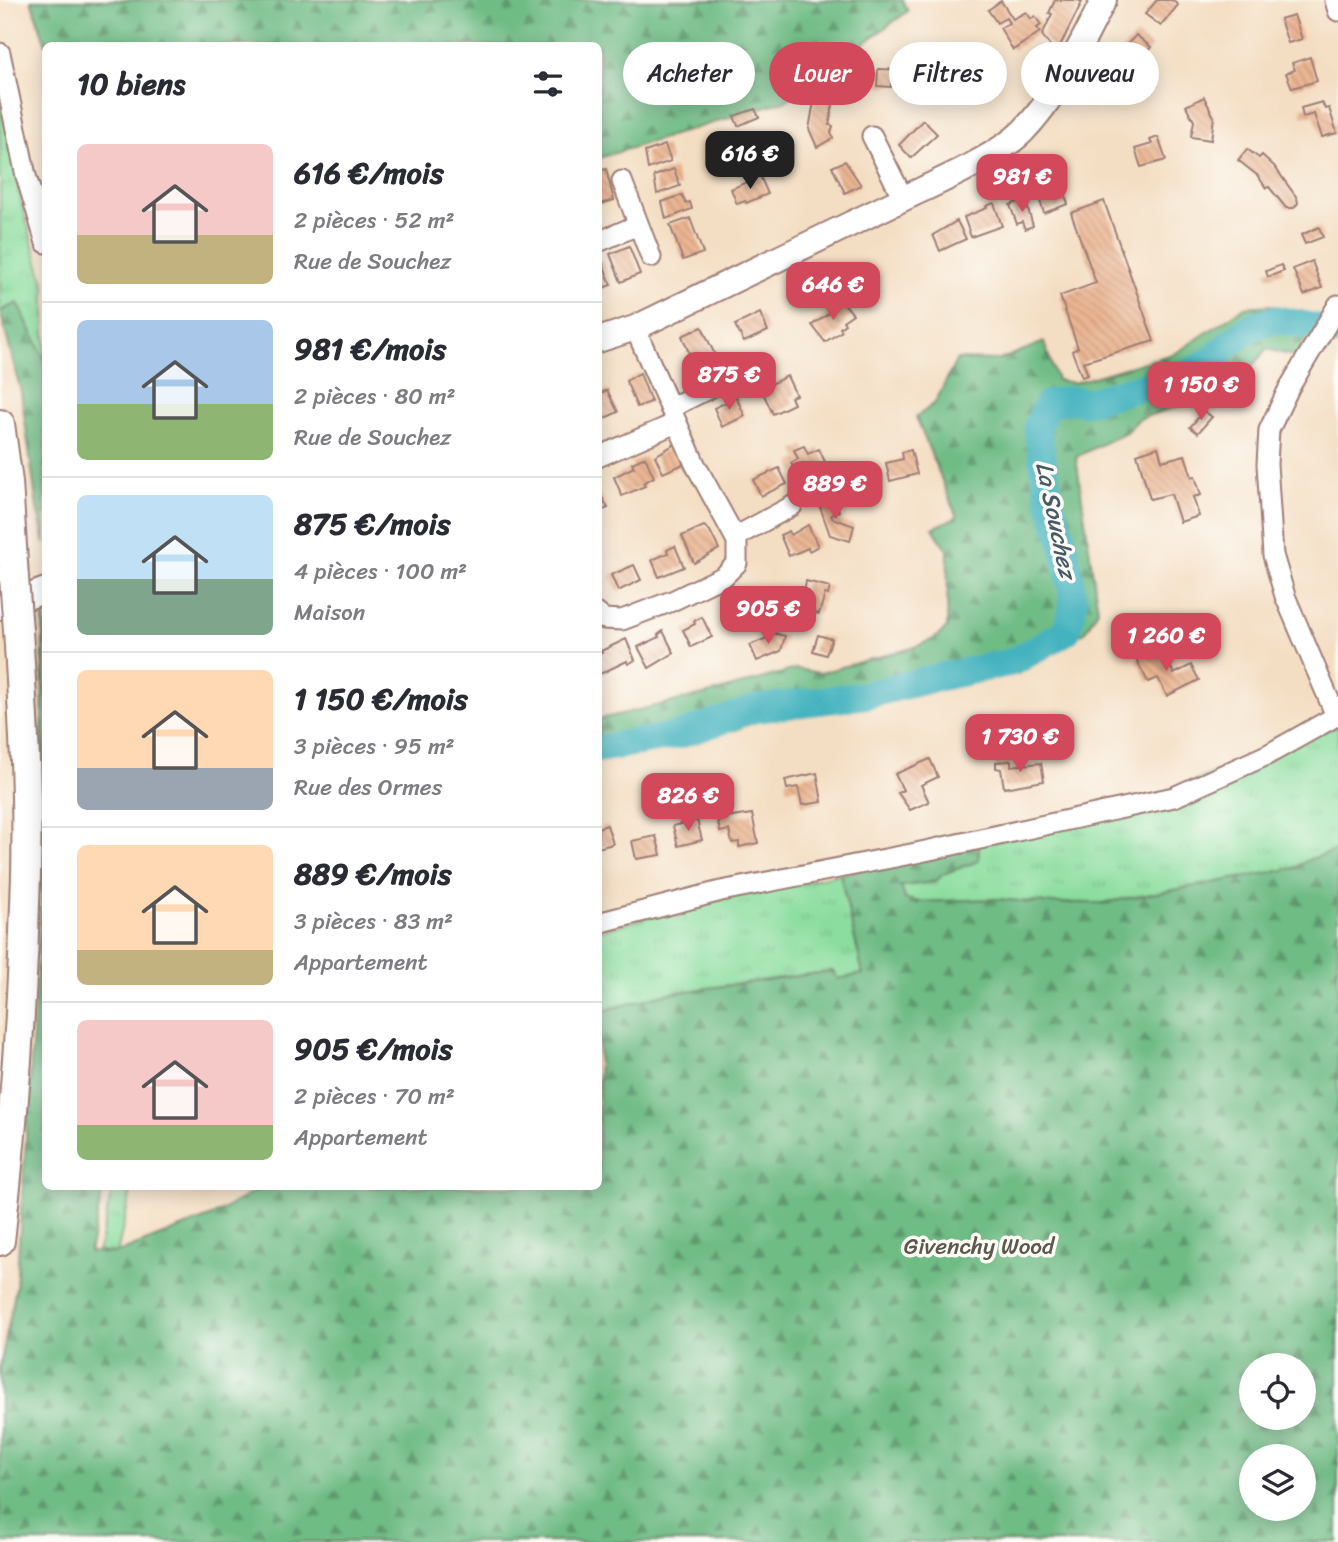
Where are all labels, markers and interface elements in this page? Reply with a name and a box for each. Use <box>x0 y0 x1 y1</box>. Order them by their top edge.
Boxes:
chip: Acheter <box>623 42 755 105</box>
chip: Louer <box>769 42 875 105</box>
chip: Filtres <box>889 42 1007 105</box>
chip: Nouveau <box>1021 42 1159 105</box>
text: 10 biens <box>77 57 185 111</box>
icon: filters <box>529 65 567 103</box>
pin: 616 € <box>701 132 799 191</box>
text: 616 € <box>721 133 779 174</box>
text: 616 €/mois <box>294 146 444 200</box>
pin: 981 € <box>973 154 1071 214</box>
text: 981 € <box>992 156 1052 197</box>
icon: home <box>133 172 217 256</box>
text: 2 pièces · 52 m² <box>294 200 454 241</box>
text: Rue de Souchez <box>294 241 451 282</box>
pin: 646 € <box>784 262 882 322</box>
text: 646 € <box>802 264 864 305</box>
text: 981 €/mois <box>294 322 446 376</box>
icon: home <box>133 348 217 432</box>
pin: 875 € <box>680 352 778 412</box>
text: 875 € <box>698 354 760 395</box>
pin: 1 150 € <box>1136 362 1266 422</box>
text: 1 150 € <box>1163 364 1239 405</box>
text: 2 pièces · 80 m² <box>294 376 456 417</box>
text: Rue de Souchez <box>294 417 451 458</box>
water label: La Souchez <box>1023 458 1090 585</box>
pin: 889 € <box>786 462 884 521</box>
text: 889 € <box>803 463 867 504</box>
text: 875 €/mois <box>294 497 451 551</box>
icon: home <box>133 523 217 607</box>
text: 4 pièces · 100 m² <box>294 551 467 592</box>
pin: 905 € <box>719 586 817 646</box>
text: 905 € <box>736 588 800 629</box>
text: Maison <box>294 592 365 633</box>
pin: 1 260 € <box>1101 614 1231 673</box>
text: 1 260 € <box>1127 615 1205 656</box>
text: 1 150 €/mois <box>294 672 468 726</box>
icon: home <box>133 698 217 782</box>
pin: 1 730 € <box>955 714 1085 774</box>
text: 1 730 € <box>981 716 1059 757</box>
text: 3 pièces · 95 m² <box>294 726 455 767</box>
text: Rue des Ormes <box>294 767 442 808</box>
pin: 826 € <box>639 774 737 833</box>
text: 826 € <box>657 775 719 816</box>
text: 889 €/mois <box>294 847 452 901</box>
icon: home <box>133 873 217 957</box>
text: 3 pièces · 83 m² <box>294 901 453 942</box>
text: Appartement <box>294 942 428 983</box>
text: 905 €/mois <box>294 1022 453 1076</box>
icon: home <box>133 1048 217 1132</box>
text: 2 pièces · 70 m² <box>294 1076 455 1117</box>
text: Appartement <box>294 1117 428 1158</box>
park label: Givenchy Wood <box>904 1226 1056 1267</box>
map controls <box>1239 1353 1316 1521</box>
button: locate <box>1239 1353 1316 1430</box>
button: layers <box>1239 1444 1316 1521</box>

